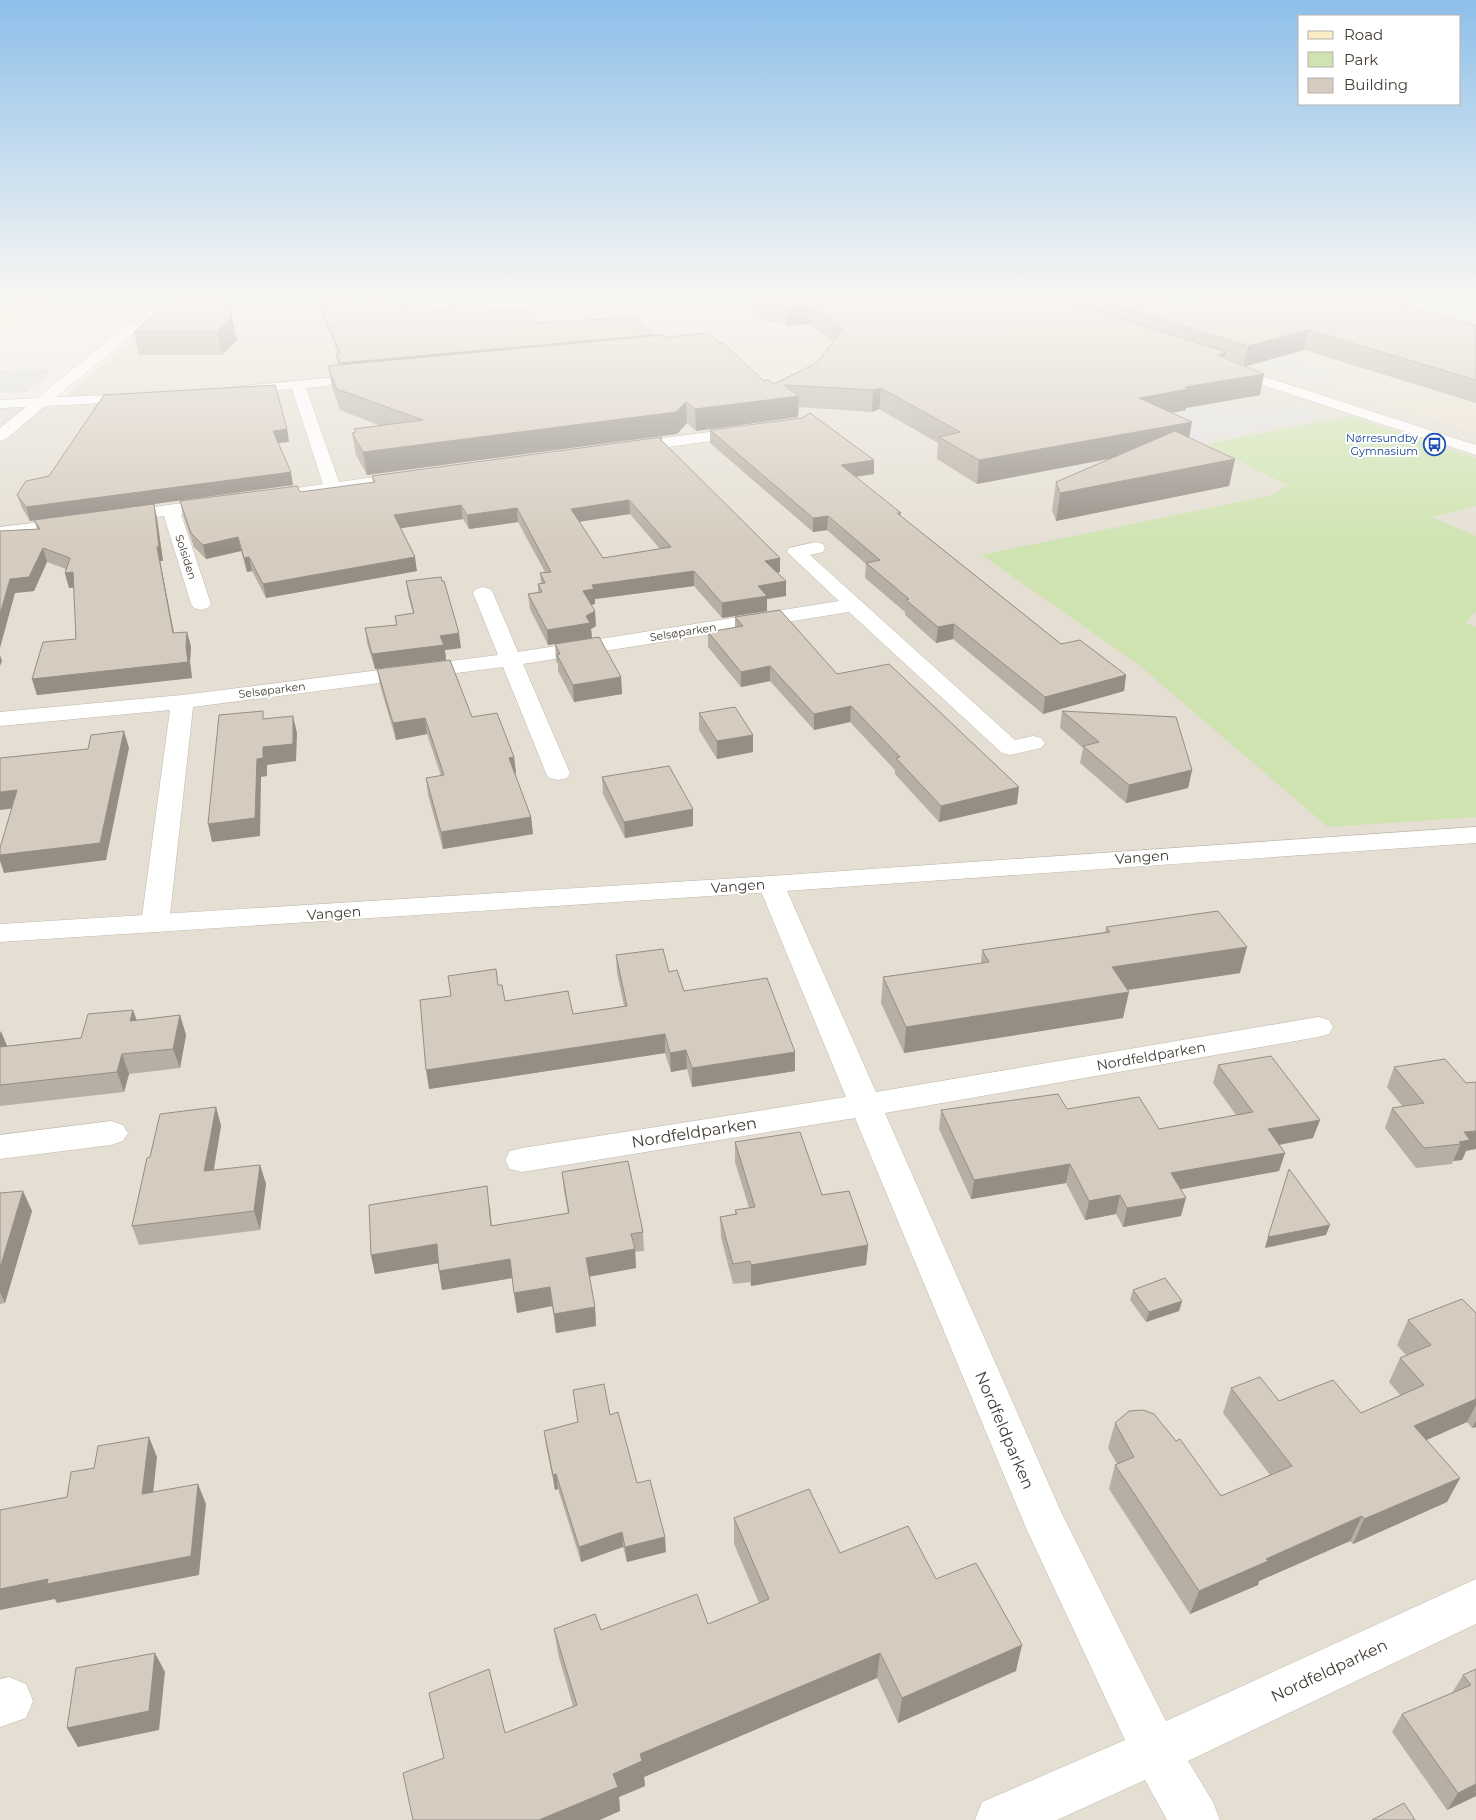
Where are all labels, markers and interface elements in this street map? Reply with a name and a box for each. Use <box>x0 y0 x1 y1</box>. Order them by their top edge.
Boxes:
legend <box>1298 15 1461 105</box>
text: Road <box>1344 25 1383 44</box>
text: Park <box>1344 50 1378 69</box>
text: Building <box>1344 75 1408 94</box>
place label: Nørresundby Gymnasium <box>1346 431 1418 458</box>
bus stop icon: Nørresundby Gymnasium <box>1422 432 1446 456</box>
street label: Solsiden <box>172 533 200 581</box>
street label: Selsøparken <box>649 620 717 644</box>
street label: Selsøparken <box>238 679 306 701</box>
street label: Vangen <box>1114 846 1170 868</box>
street label: Vangen <box>710 875 766 897</box>
street label: Vangen <box>306 902 362 924</box>
street label: Nordfeldparken <box>1095 1038 1207 1074</box>
street label: Nordfeldparken <box>630 1113 758 1152</box>
street label: Nordfeldparken <box>971 1368 1038 1492</box>
street label: Nordfeldparken <box>1268 1635 1391 1706</box>

